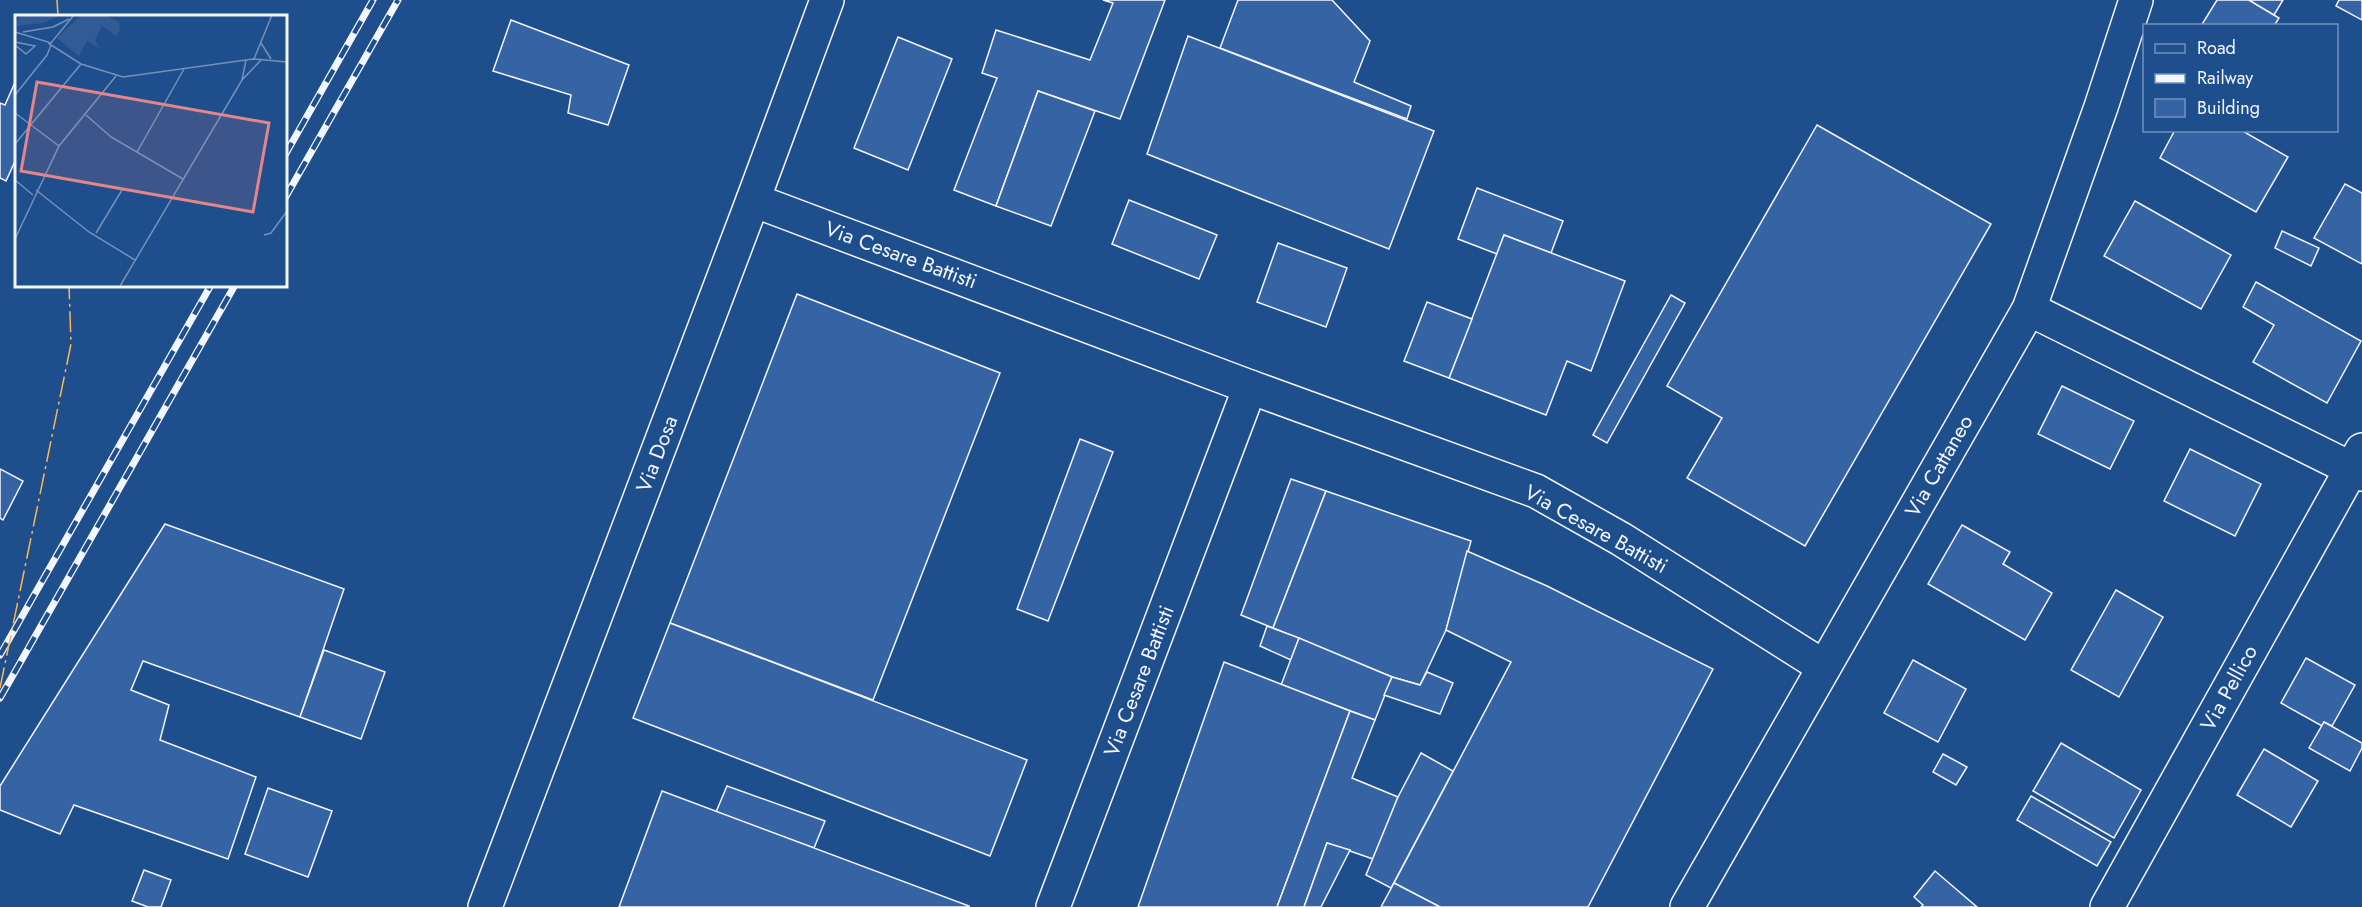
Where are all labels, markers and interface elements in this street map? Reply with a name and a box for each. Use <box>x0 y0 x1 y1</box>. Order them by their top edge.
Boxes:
inset map <box>15 15 286 286</box>
legend <box>2143 24 2338 132</box>
text: Road <box>2197 35 2236 61</box>
text: Railway <box>2197 65 2253 91</box>
text: Building <box>2197 95 2260 121</box>
street label: Via Cesare Battisti <box>821 214 981 296</box>
street label: Via Cattaneo <box>1898 409 1980 523</box>
street label: Via Dosa <box>629 411 685 497</box>
street label: Via Cesare Battisti <box>1519 477 1673 581</box>
street label: Via Cesare Battisti <box>1096 601 1182 761</box>
street label: Via Pellico <box>2193 640 2265 736</box>

